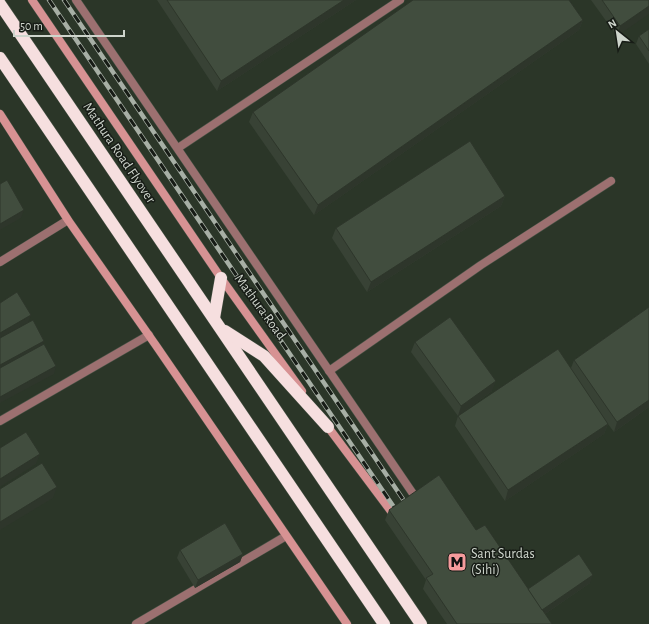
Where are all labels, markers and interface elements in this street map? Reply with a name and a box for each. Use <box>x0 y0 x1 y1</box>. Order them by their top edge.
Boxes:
scale bar <box>14 12 124 38</box>
north arrow <box>597 12 637 52</box>
text: N <box>606 17 618 30</box>
text: 50 m <box>20 20 43 32</box>
street label: Mathura Road Flyover <box>80 100 158 206</box>
street label: Mathura Road <box>232 272 288 342</box>
place label: Sant Surdas (Sihi) <box>471 547 535 577</box>
metro station icon: Sant Surdas (Sihi) <box>446 551 468 573</box>

